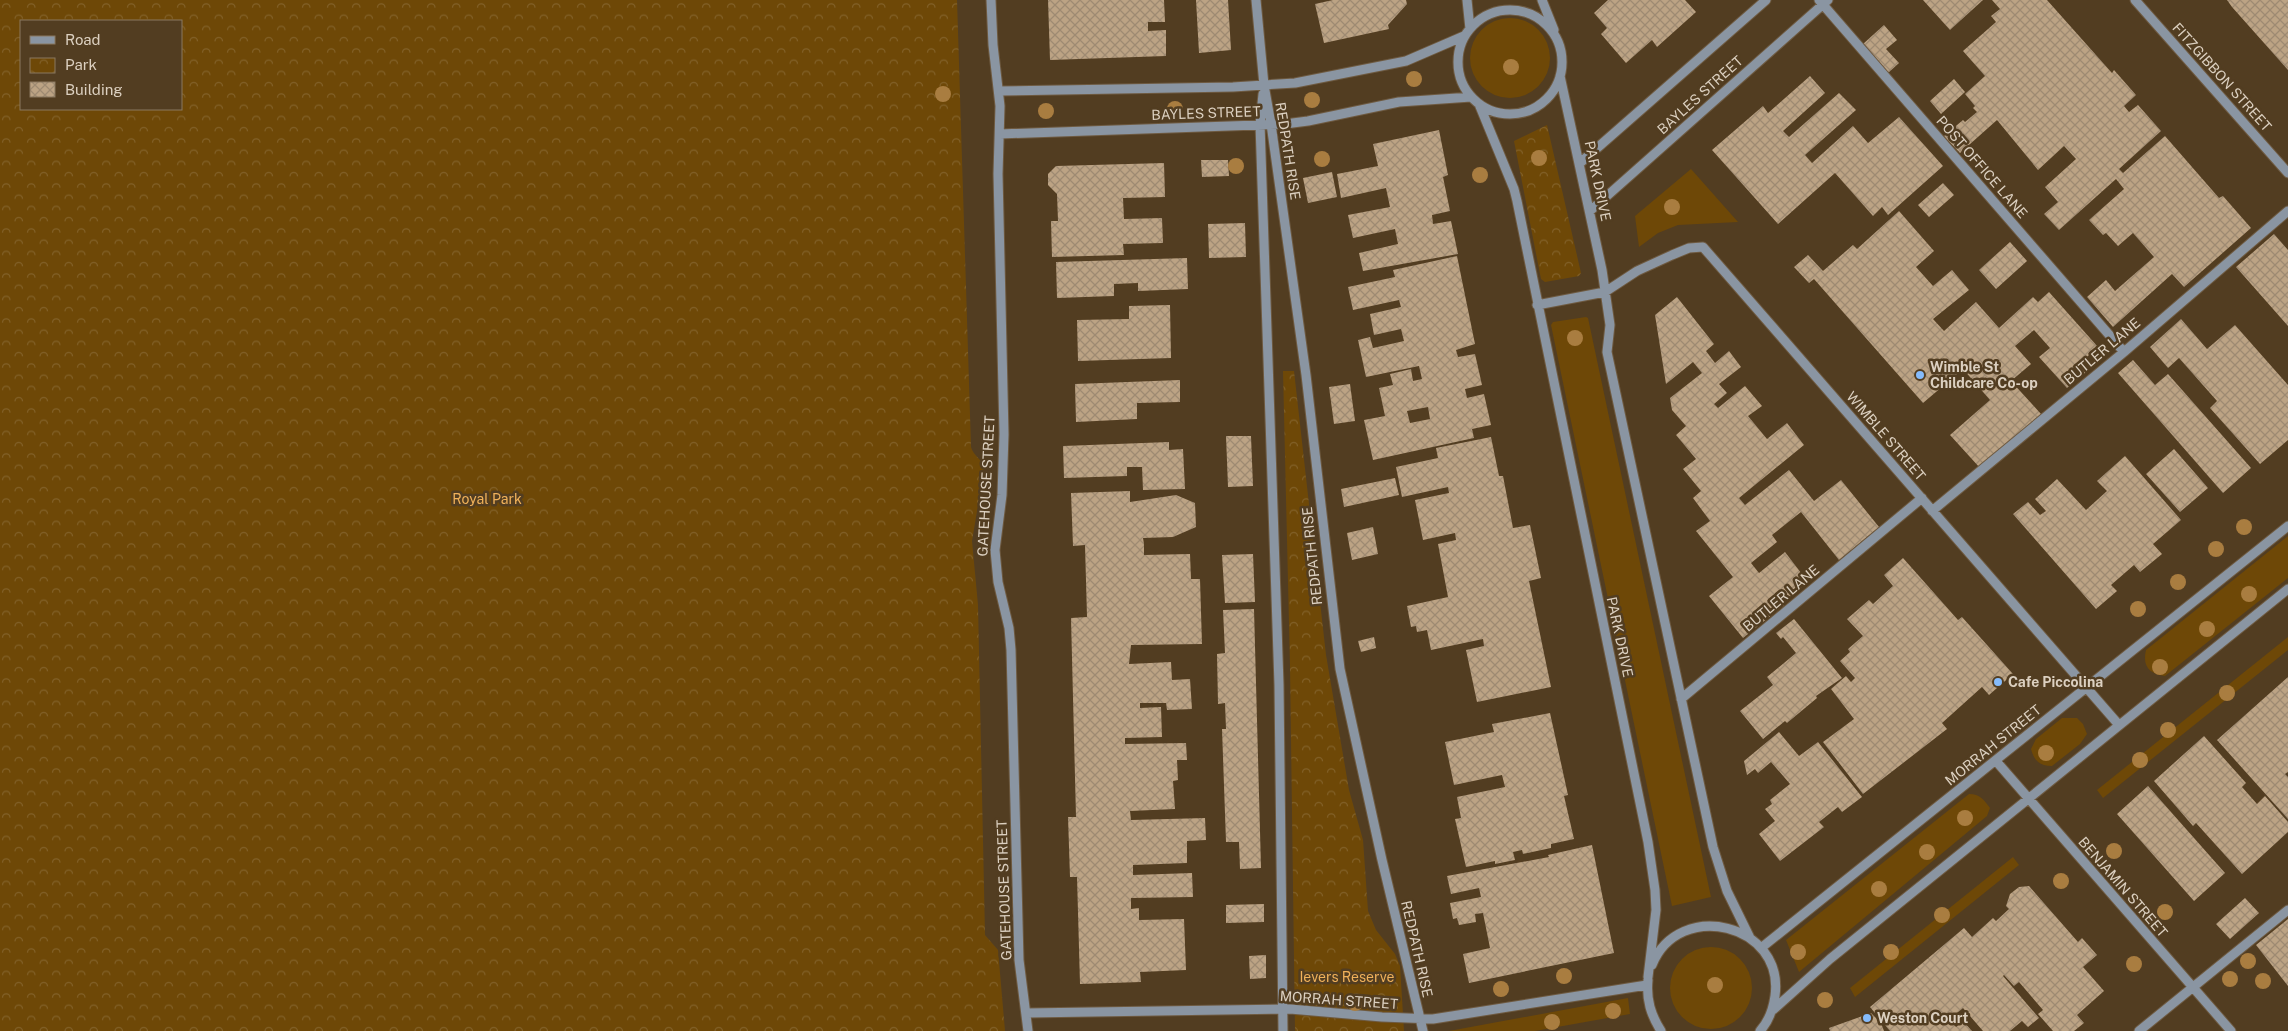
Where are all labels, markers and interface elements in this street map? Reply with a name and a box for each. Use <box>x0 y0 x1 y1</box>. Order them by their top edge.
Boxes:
legend <box>20 20 182 110</box>
street label: FITZGIBBON STREET <box>2169 20 2275 134</box>
text: Road <box>65 31 101 48</box>
street label: BAYLES STREET <box>1654 52 1746 138</box>
text: Park <box>65 56 97 73</box>
text: Building <box>65 81 123 98</box>
street label: REDPATH RISE <box>1272 101 1304 201</box>
street label: BAYLES STREET <box>1151 103 1261 123</box>
street label: POST OFFICE LANE <box>1933 113 2031 221</box>
street label: PARK DRIVE <box>1582 139 1614 223</box>
street label: BUTLER LANE <box>2061 314 2143 388</box>
place label: Wimble St Childcare Co-op <box>1930 359 2038 391</box>
marker: Wimble St Childcare Co-op <box>1914 369 1926 381</box>
street label: WIMBLE STREET <box>1843 388 1929 484</box>
street label: GATEHOUSE STREET <box>974 415 998 557</box>
park label: Royal Park <box>452 491 522 507</box>
street label: REDPATH RISE <box>1299 506 1325 606</box>
street label: BUTLER LANE <box>1740 561 1822 635</box>
street label: PARK DRIVE <box>1604 595 1636 679</box>
place label: Cafe Piccolina <box>2008 674 2103 690</box>
marker: Cafe Piccolina <box>1992 676 2004 688</box>
street label: MORRAH STREET <box>1942 701 2044 789</box>
street label: GATEHOUSE STREET <box>994 819 1014 961</box>
street label: BENJAMIN STREET <box>2075 834 2171 940</box>
street label: REDPATH RISE <box>1398 899 1436 999</box>
park label: Ievers Reserve <box>1299 969 1395 985</box>
street label: MORRAH STREET <box>1279 988 1399 1012</box>
place label: Weston Court <box>1877 1010 1968 1026</box>
marker: Weston Court <box>1861 1012 1873 1024</box>

